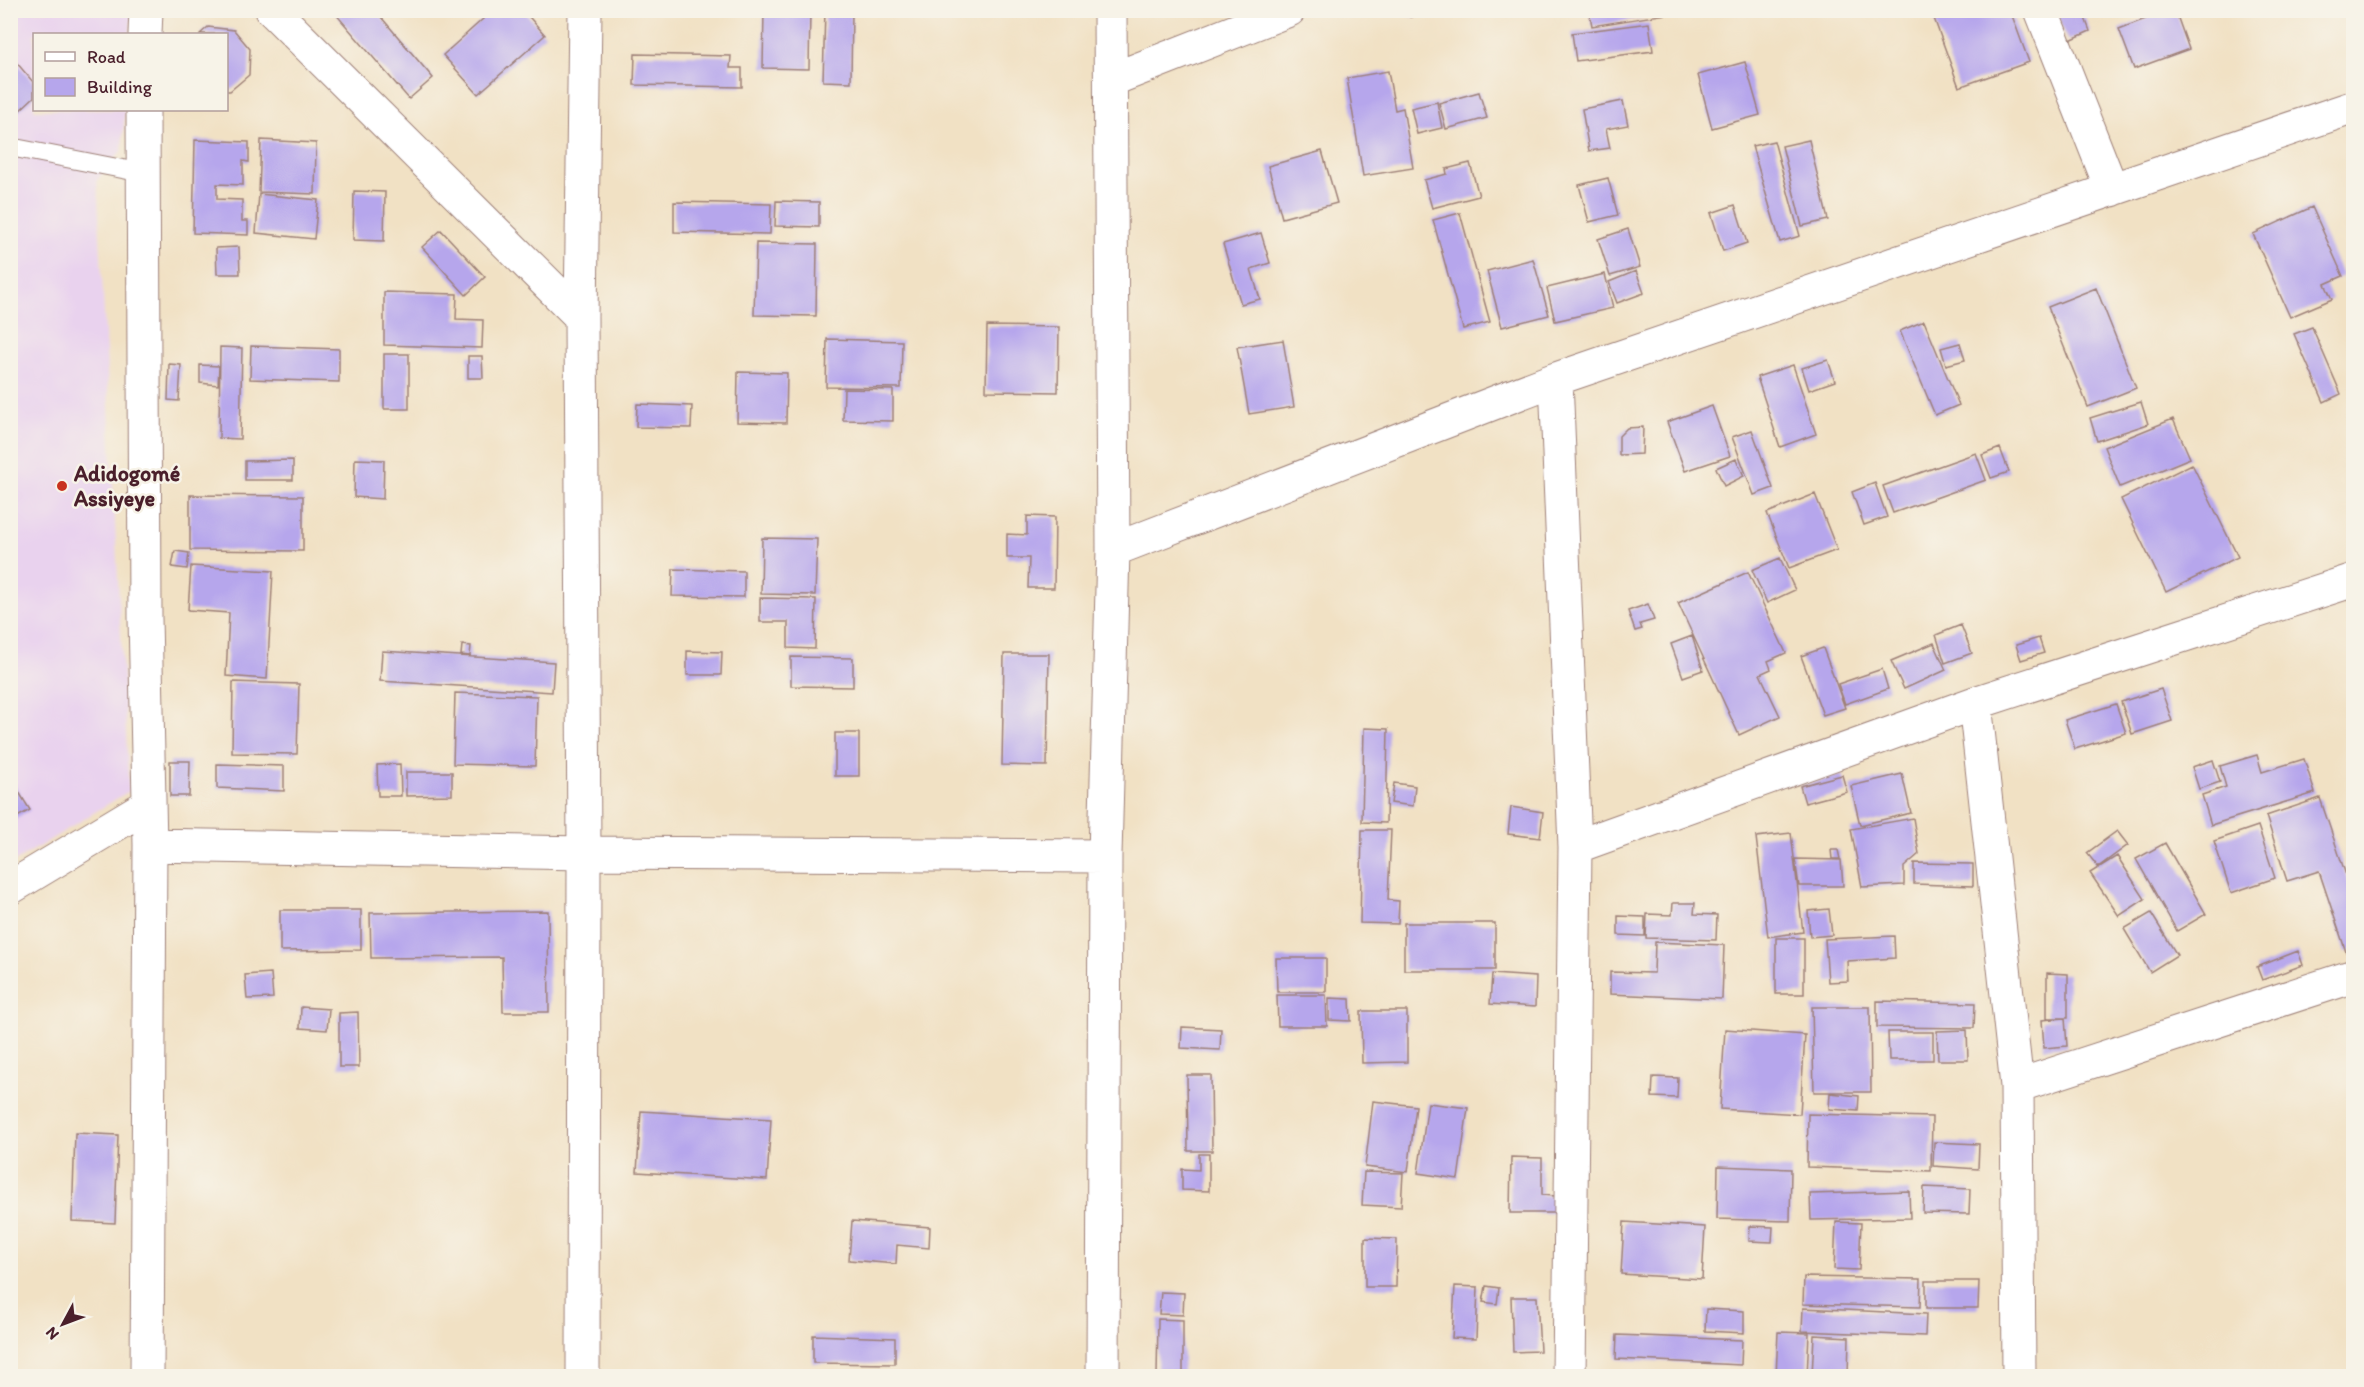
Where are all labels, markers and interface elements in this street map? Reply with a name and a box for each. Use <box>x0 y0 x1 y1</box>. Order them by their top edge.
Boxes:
legend <box>33 33 228 111</box>
text: Road <box>87 46 126 68</box>
text: Building <box>87 76 153 98</box>
place label: Adidogomé Assiyeye <box>73 460 180 512</box>
marker: Adidogomé Assiyeye <box>55 479 69 493</box>
north arrow <box>33 1294 93 1354</box>
text: N <box>41 1323 63 1344</box>

